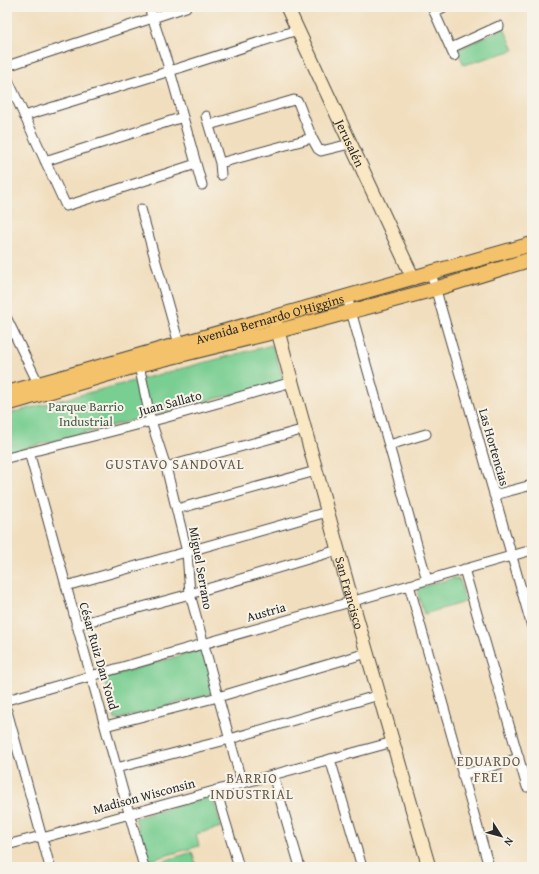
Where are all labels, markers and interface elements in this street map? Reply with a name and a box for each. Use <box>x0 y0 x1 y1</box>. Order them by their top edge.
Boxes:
street label: Jerusalén <box>330 114 370 171</box>
street label: Avenida Bernardo O'Higgins <box>193 288 346 349</box>
street label: Juan Sallato <box>134 385 204 421</box>
park label: Parque Barrio Industrial <box>48 397 124 431</box>
street label: Las Hortencias <box>474 406 514 488</box>
district label: GUSTAVO SANDOVAL <box>105 454 245 474</box>
street label: Miguel Serrano <box>184 525 218 611</box>
street label: San Francisco <box>331 554 369 632</box>
street label: Austria <box>244 597 289 627</box>
street label: César Ruiz Dan Youd <box>75 600 123 712</box>
district label: EDUARDO FREI <box>457 751 521 787</box>
district label: BARRIO INDUSTRIAL <box>210 768 294 804</box>
street label: Madison Wisconsin <box>91 773 198 819</box>
north arrow <box>481 816 521 856</box>
text: N <box>500 834 518 850</box>

